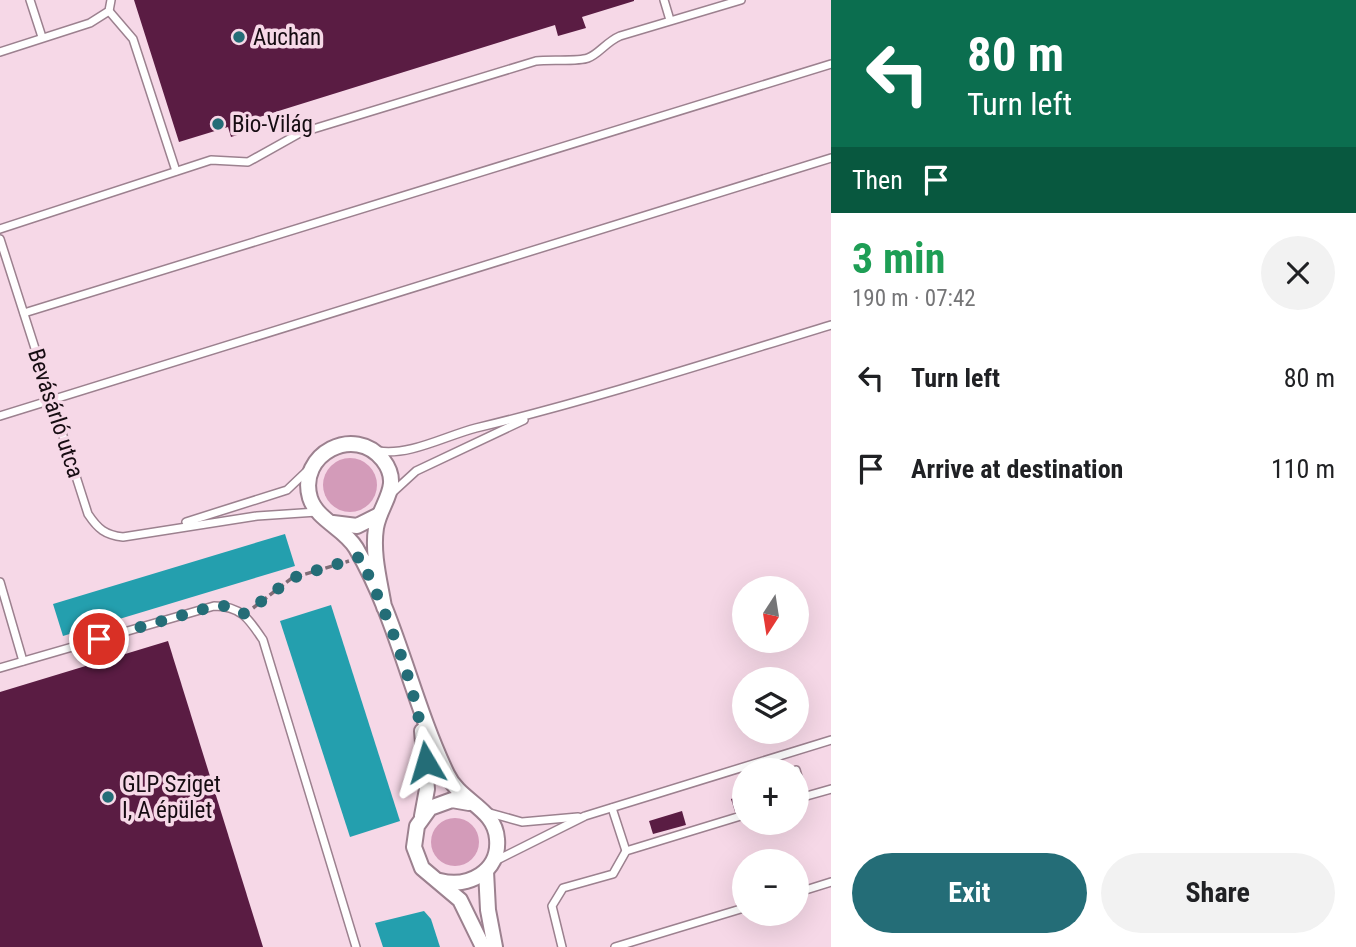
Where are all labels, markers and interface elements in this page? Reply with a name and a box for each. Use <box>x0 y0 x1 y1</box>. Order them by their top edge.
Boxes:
place label: Auchan <box>253 24 321 51</box>
text: 80 m <box>967 26 1064 83</box>
icon: left <box>852 28 943 119</box>
marker: Auchan <box>231 29 247 45</box>
text: Turn left <box>967 85 1072 123</box>
place label: Bio-Világ <box>232 111 313 138</box>
marker: Bio-Világ <box>210 116 226 132</box>
icon: arrive <box>917 161 955 199</box>
text: Then <box>852 165 903 195</box>
text: 3 min <box>852 234 945 283</box>
button: close <box>1261 236 1335 310</box>
text: 190 m · 07:42 <box>852 285 976 312</box>
street label: Bevásárló utca <box>22 345 89 481</box>
icon: left <box>852 359 890 397</box>
text: Turn left <box>911 363 1000 393</box>
text: 80 m <box>1284 363 1335 393</box>
icon: arrive <box>852 450 890 488</box>
text: Arrive at destination <box>911 454 1123 484</box>
text: 110 m <box>1271 454 1335 484</box>
north arrow <box>732 576 808 653</box>
map controls <box>732 576 809 926</box>
pin <box>69 609 129 669</box>
icon: arrive <box>80 620 118 658</box>
button: layers <box>732 667 809 744</box>
position arrow <box>389 725 463 799</box>
button: + <box>732 758 809 835</box>
place label: GLP Sziget I, A épület <box>122 771 221 824</box>
marker: GLP Sziget I, A épület <box>100 789 116 805</box>
button: − <box>732 849 809 926</box>
button: Exit <box>852 853 1087 933</box>
button: Share <box>1101 853 1335 933</box>

